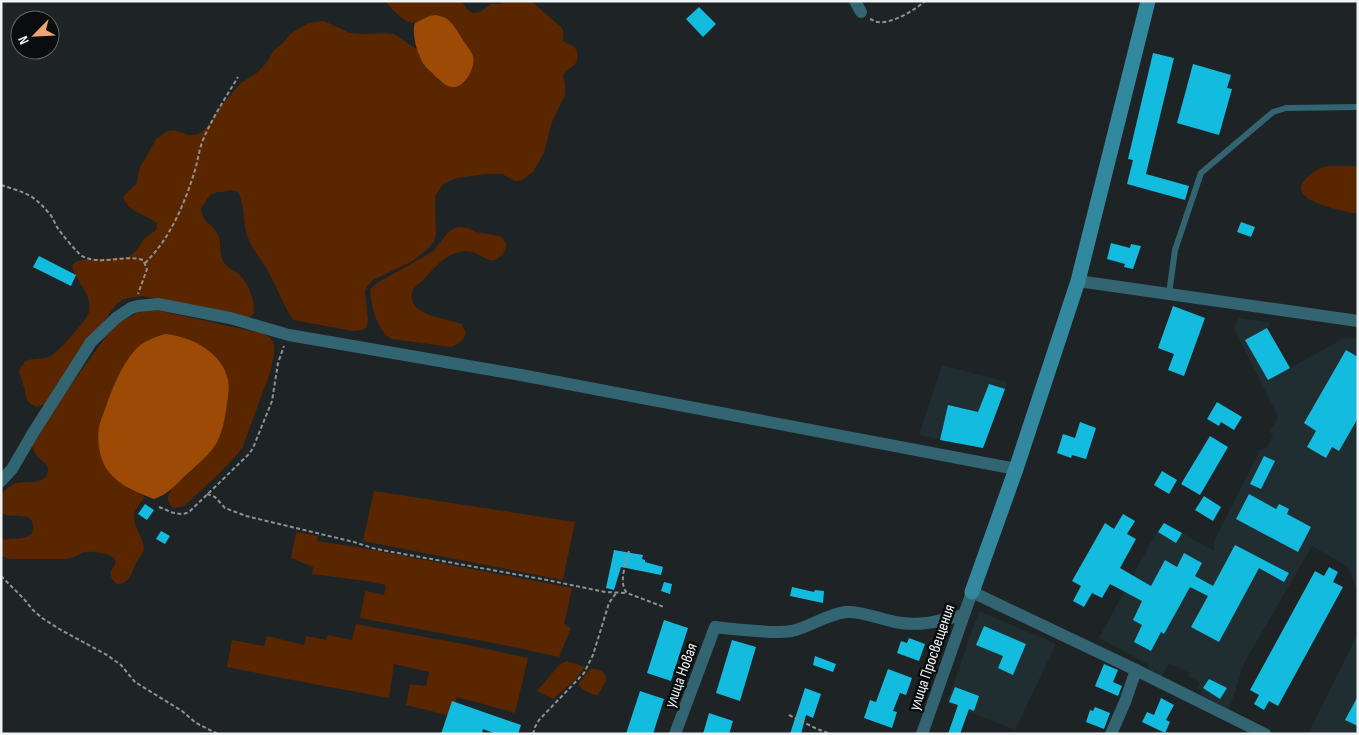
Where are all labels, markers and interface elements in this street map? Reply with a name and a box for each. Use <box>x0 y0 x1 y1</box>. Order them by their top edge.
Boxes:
north arrow <box>10 10 60 60</box>
text: N <box>14 33 33 47</box>
street label: улица Просвещения <box>905 602 959 713</box>
street label: улица Новая <box>661 640 702 711</box>

